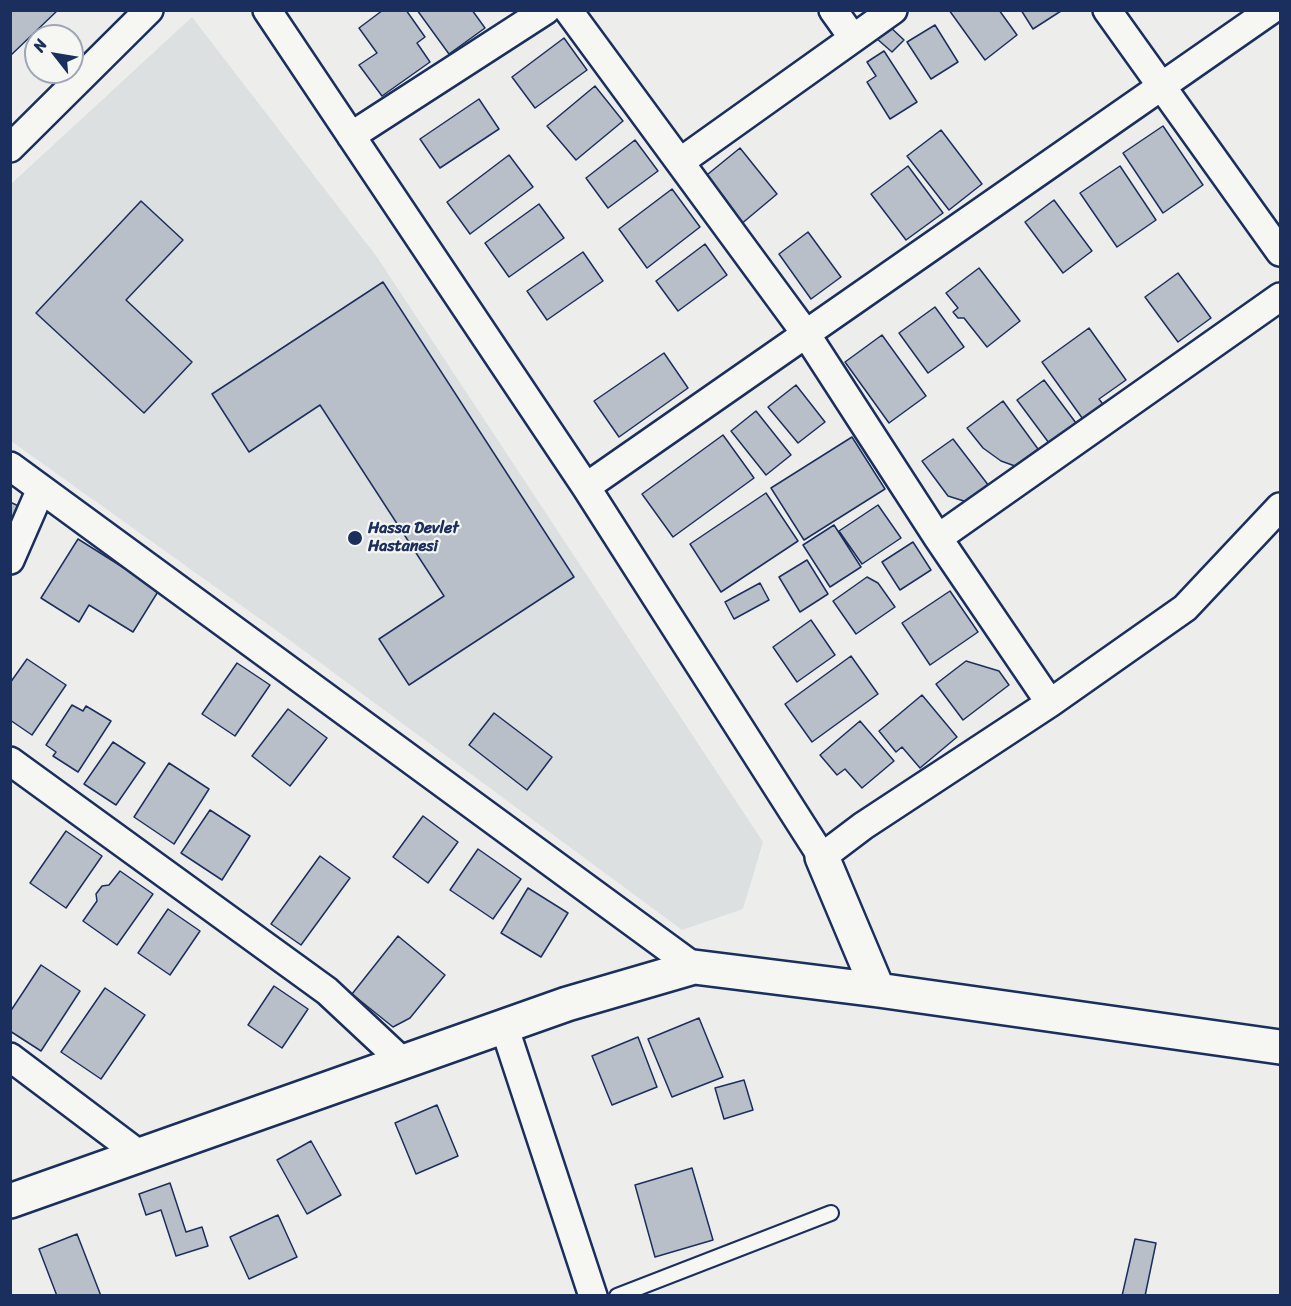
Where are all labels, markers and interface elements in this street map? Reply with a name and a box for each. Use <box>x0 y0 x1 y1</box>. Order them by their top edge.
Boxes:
north arrow <box>24 24 84 84</box>
text: N <box>25 33 55 58</box>
place label: Hassa Devlet Hastanesi <box>368 519 459 557</box>
marker: Hassa Devlet Hastanesi <box>346 529 364 547</box>

